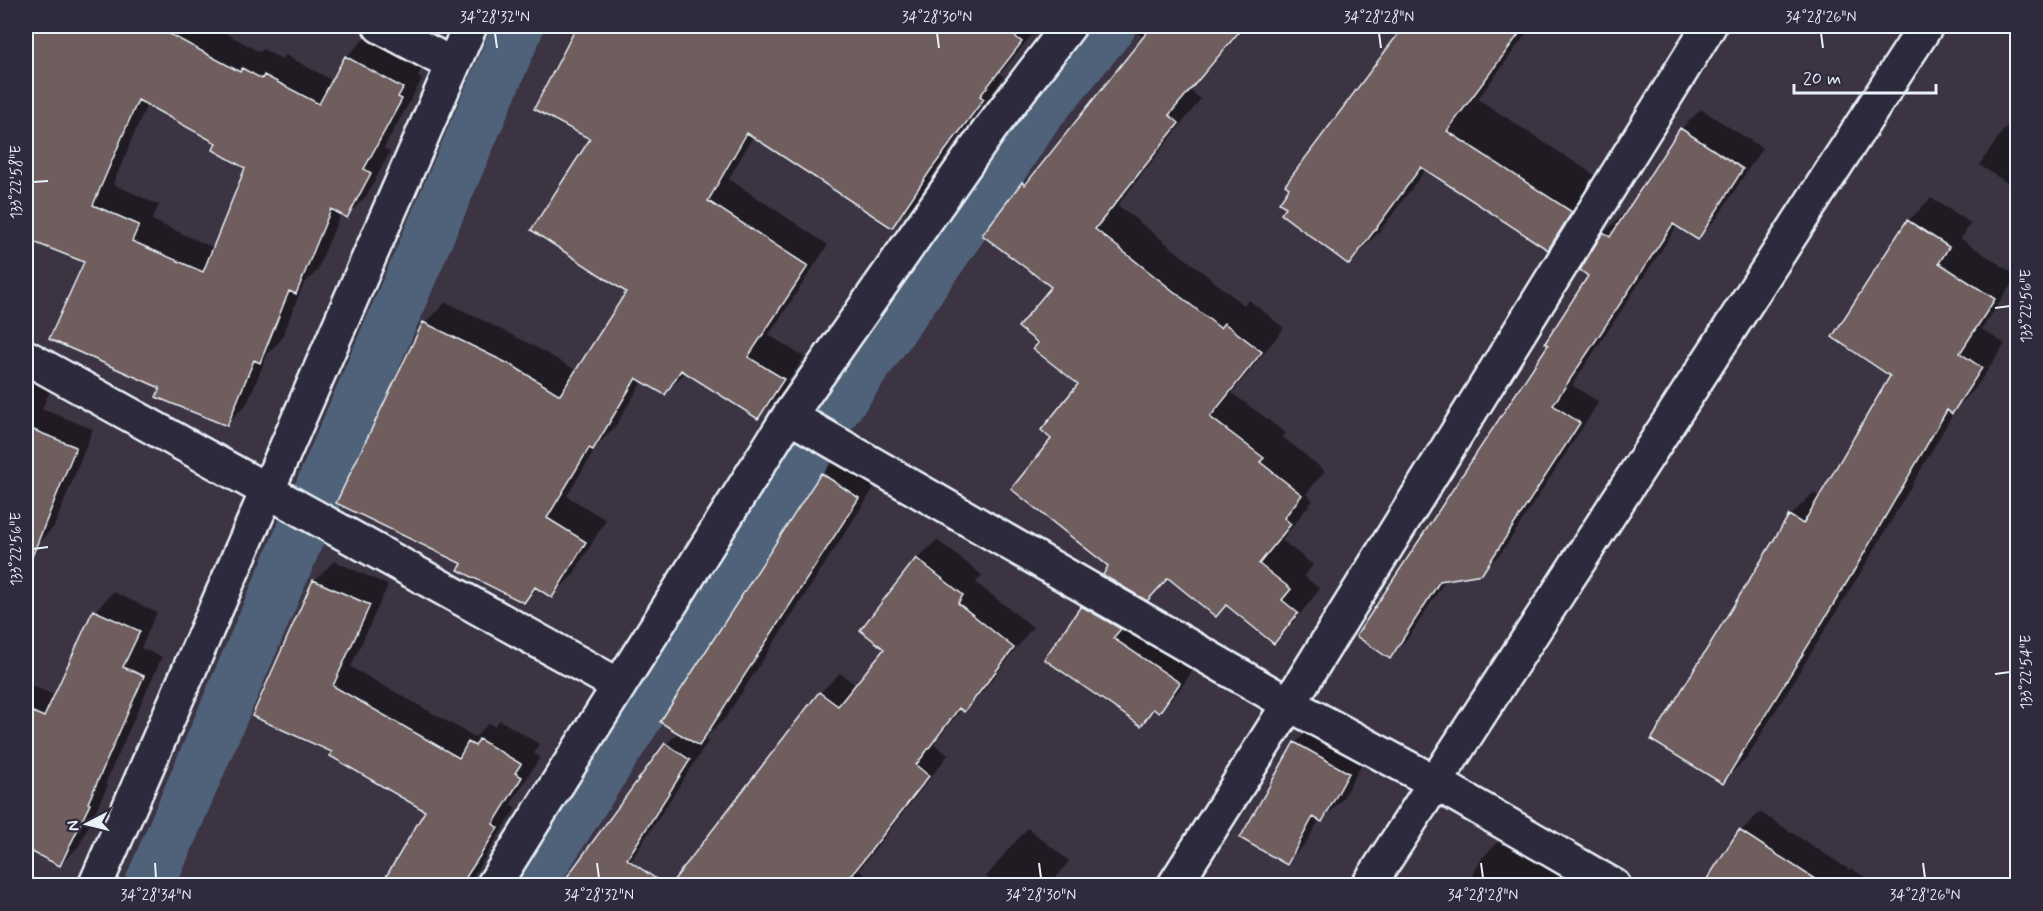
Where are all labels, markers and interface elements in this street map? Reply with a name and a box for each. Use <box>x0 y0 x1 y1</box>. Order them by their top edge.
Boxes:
text: 34°28'32"N <box>460 8 530 28</box>
text: 34°28'30"N <box>902 8 972 28</box>
text: 34°28'28"N <box>1344 8 1414 28</box>
text: 34°28'26"N <box>1786 8 1856 28</box>
scale bar <box>1794 57 1936 95</box>
text: 20 m <box>1803 67 1841 91</box>
text: 133°22'58"E <box>7 145 27 219</box>
text: 133°22'56"E <box>2017 269 2037 343</box>
text: 133°22'56"E <box>7 512 27 586</box>
text: 133°22'54"E <box>2017 634 2037 710</box>
north arrow <box>57 794 117 854</box>
text: N <box>63 819 85 832</box>
text: 34°28'34"N <box>120 886 192 906</box>
text: 34°28'32"N <box>564 886 634 906</box>
text: 34°28'30"N <box>1006 886 1076 906</box>
text: 34°28'28"N <box>1448 886 1518 906</box>
text: 34°28'26"N <box>1890 886 1960 906</box>

